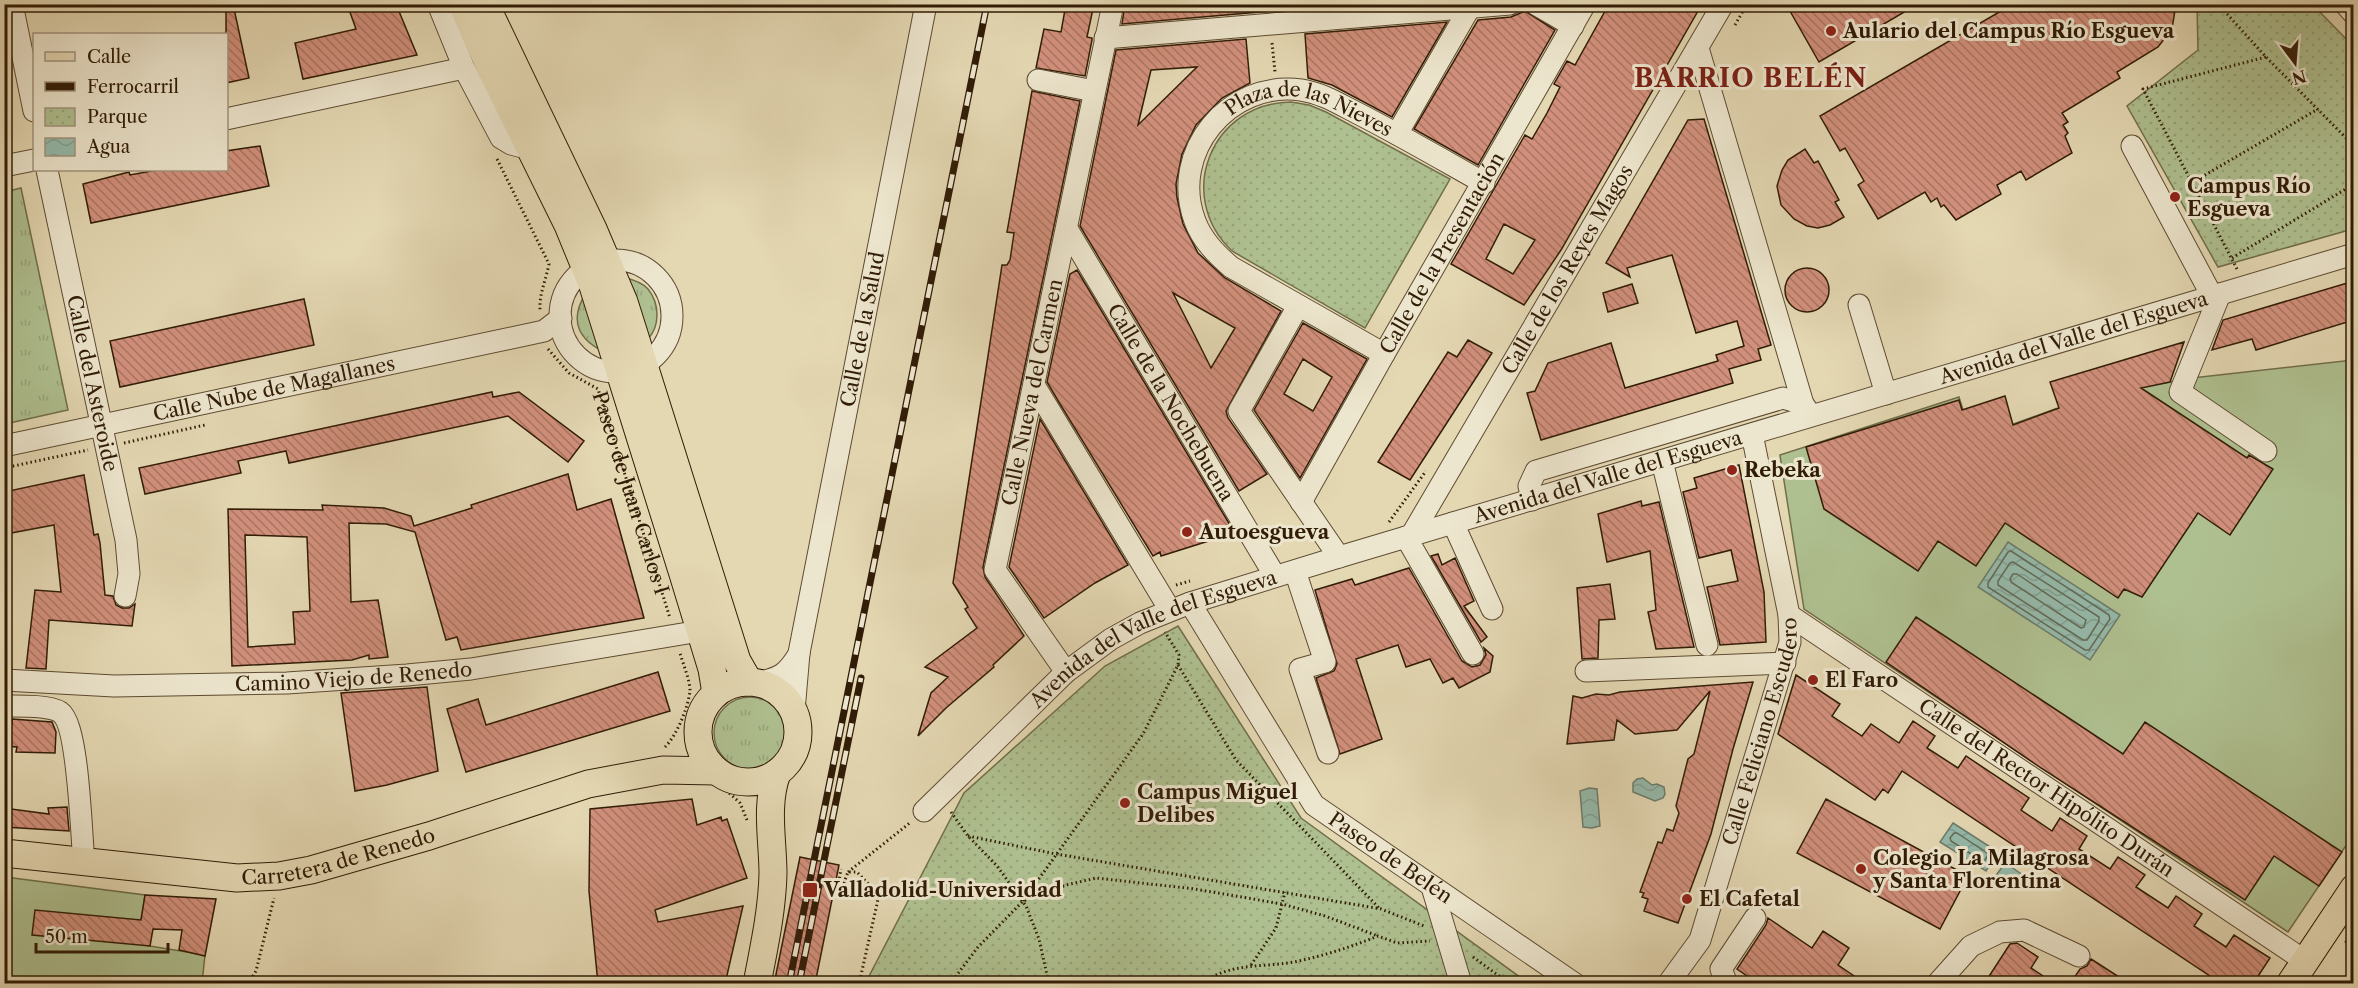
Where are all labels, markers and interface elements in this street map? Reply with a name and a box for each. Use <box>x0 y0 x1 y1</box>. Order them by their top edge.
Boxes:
place label: Aulario del Campus Río Esgueva <box>1842 19 2175 43</box>
marker: Aulario del Campus Río Esgueva <box>1824 24 1838 38</box>
legend <box>33 33 228 171</box>
north arrow <box>2265 33 2325 93</box>
text: Calle <box>87 46 131 68</box>
district label: BARRIO BELÉN <box>1634 62 1868 94</box>
text: N <box>2290 66 2309 89</box>
text: Ferrocarril <box>87 76 179 98</box>
street label: Plaza de las Nieves <box>1220 77 1397 141</box>
text: Parque <box>87 106 148 128</box>
text: Agua <box>86 136 131 158</box>
street label: Calle de la Presentación <box>1375 148 1510 358</box>
street label: Calle de los Reyes Magos <box>1497 160 1638 378</box>
place label: Campus Río Esgueva <box>2187 174 2311 221</box>
marker: Campus Río Esgueva <box>2168 190 2182 204</box>
street label: Calle de la Salud <box>835 250 889 409</box>
street label: Calle Nueva del Carmen <box>997 276 1068 508</box>
street label: Avenida del Valle del Esgueva <box>1936 286 2211 389</box>
street label: Calle del Asteroide <box>62 293 123 474</box>
street label: Calle de la Nochebuena <box>1102 299 1239 506</box>
street label: Calle Nube de Magallanes <box>151 351 397 426</box>
street label: Paseo de Juan Carlos I <box>588 388 674 598</box>
street label: Avenida del Valle del Esgueva <box>1470 425 1745 528</box>
place label: Rebeka <box>1744 458 1821 482</box>
marker: Rebeka <box>1725 463 1739 477</box>
place label: Autoesgueva <box>1198 520 1330 544</box>
marker: Autoesgueva <box>1180 525 1194 539</box>
street label: Avenida del Valle del Esgueva <box>1024 565 1280 714</box>
street label: Calle Feliciano Escudero <box>1717 617 1803 848</box>
street label: Camino Viejo de Renedo <box>235 657 473 696</box>
place label: El Faro <box>1825 668 1898 692</box>
marker: El Faro <box>1806 673 1820 687</box>
street label: Calle del Rector Hipólito Durán <box>1914 693 2179 882</box>
place label: Campus Miguel Delibes <box>1137 780 1298 827</box>
marker: Campus Miguel Delibes <box>1118 796 1132 810</box>
street label: Paseo de Belén <box>1324 807 1457 909</box>
street label: Carretera de Renedo <box>241 823 438 890</box>
place label: Colegio La Milagrosa y Santa Florentina <box>1872 846 2090 893</box>
marker: Colegio La Milagrosa y Santa Florentina <box>1854 862 1868 876</box>
place label: Valladolid-Universidad <box>823 878 1062 902</box>
marker: Valladolid-Universidad <box>801 881 819 899</box>
place label: El Cafetal <box>1699 887 1800 911</box>
marker: El Cafetal <box>1680 892 1694 906</box>
scale bar <box>36 916 168 954</box>
text: 50 m <box>45 926 88 948</box>

